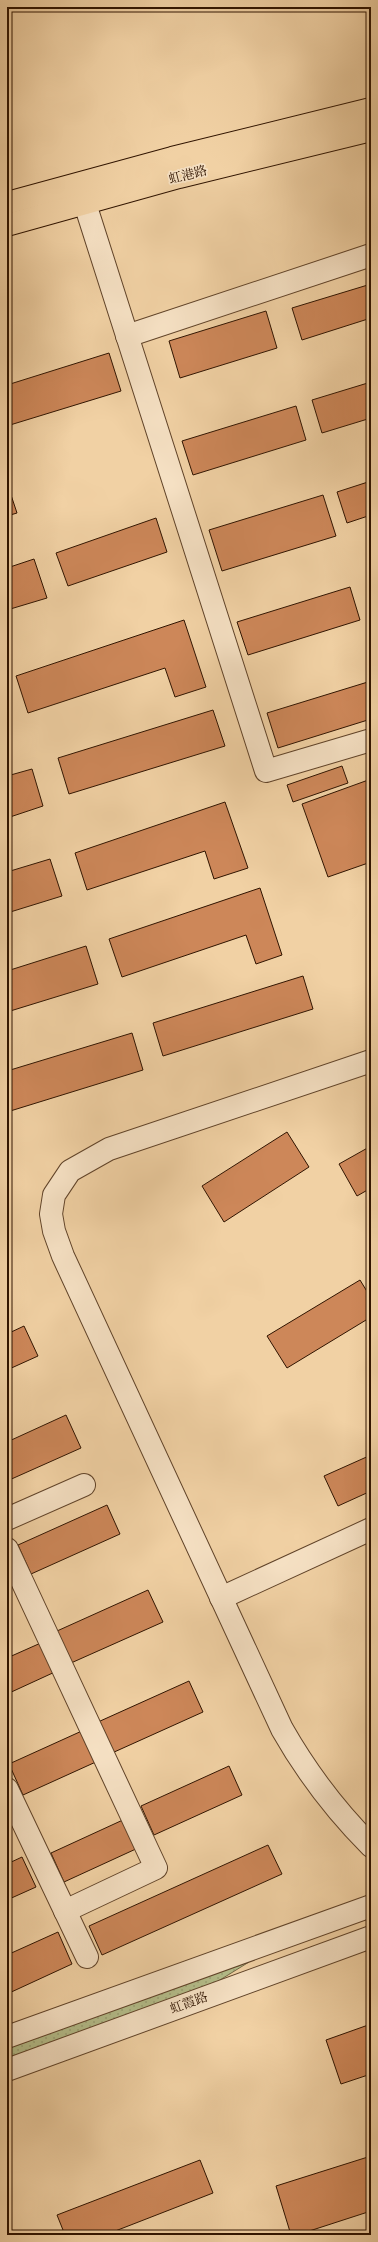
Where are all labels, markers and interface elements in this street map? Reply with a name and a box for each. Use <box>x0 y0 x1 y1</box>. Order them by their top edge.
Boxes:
street label: 虹港路 <box>167 163 209 187</box>
street label: 虹霞路 <box>168 1989 210 2017</box>

